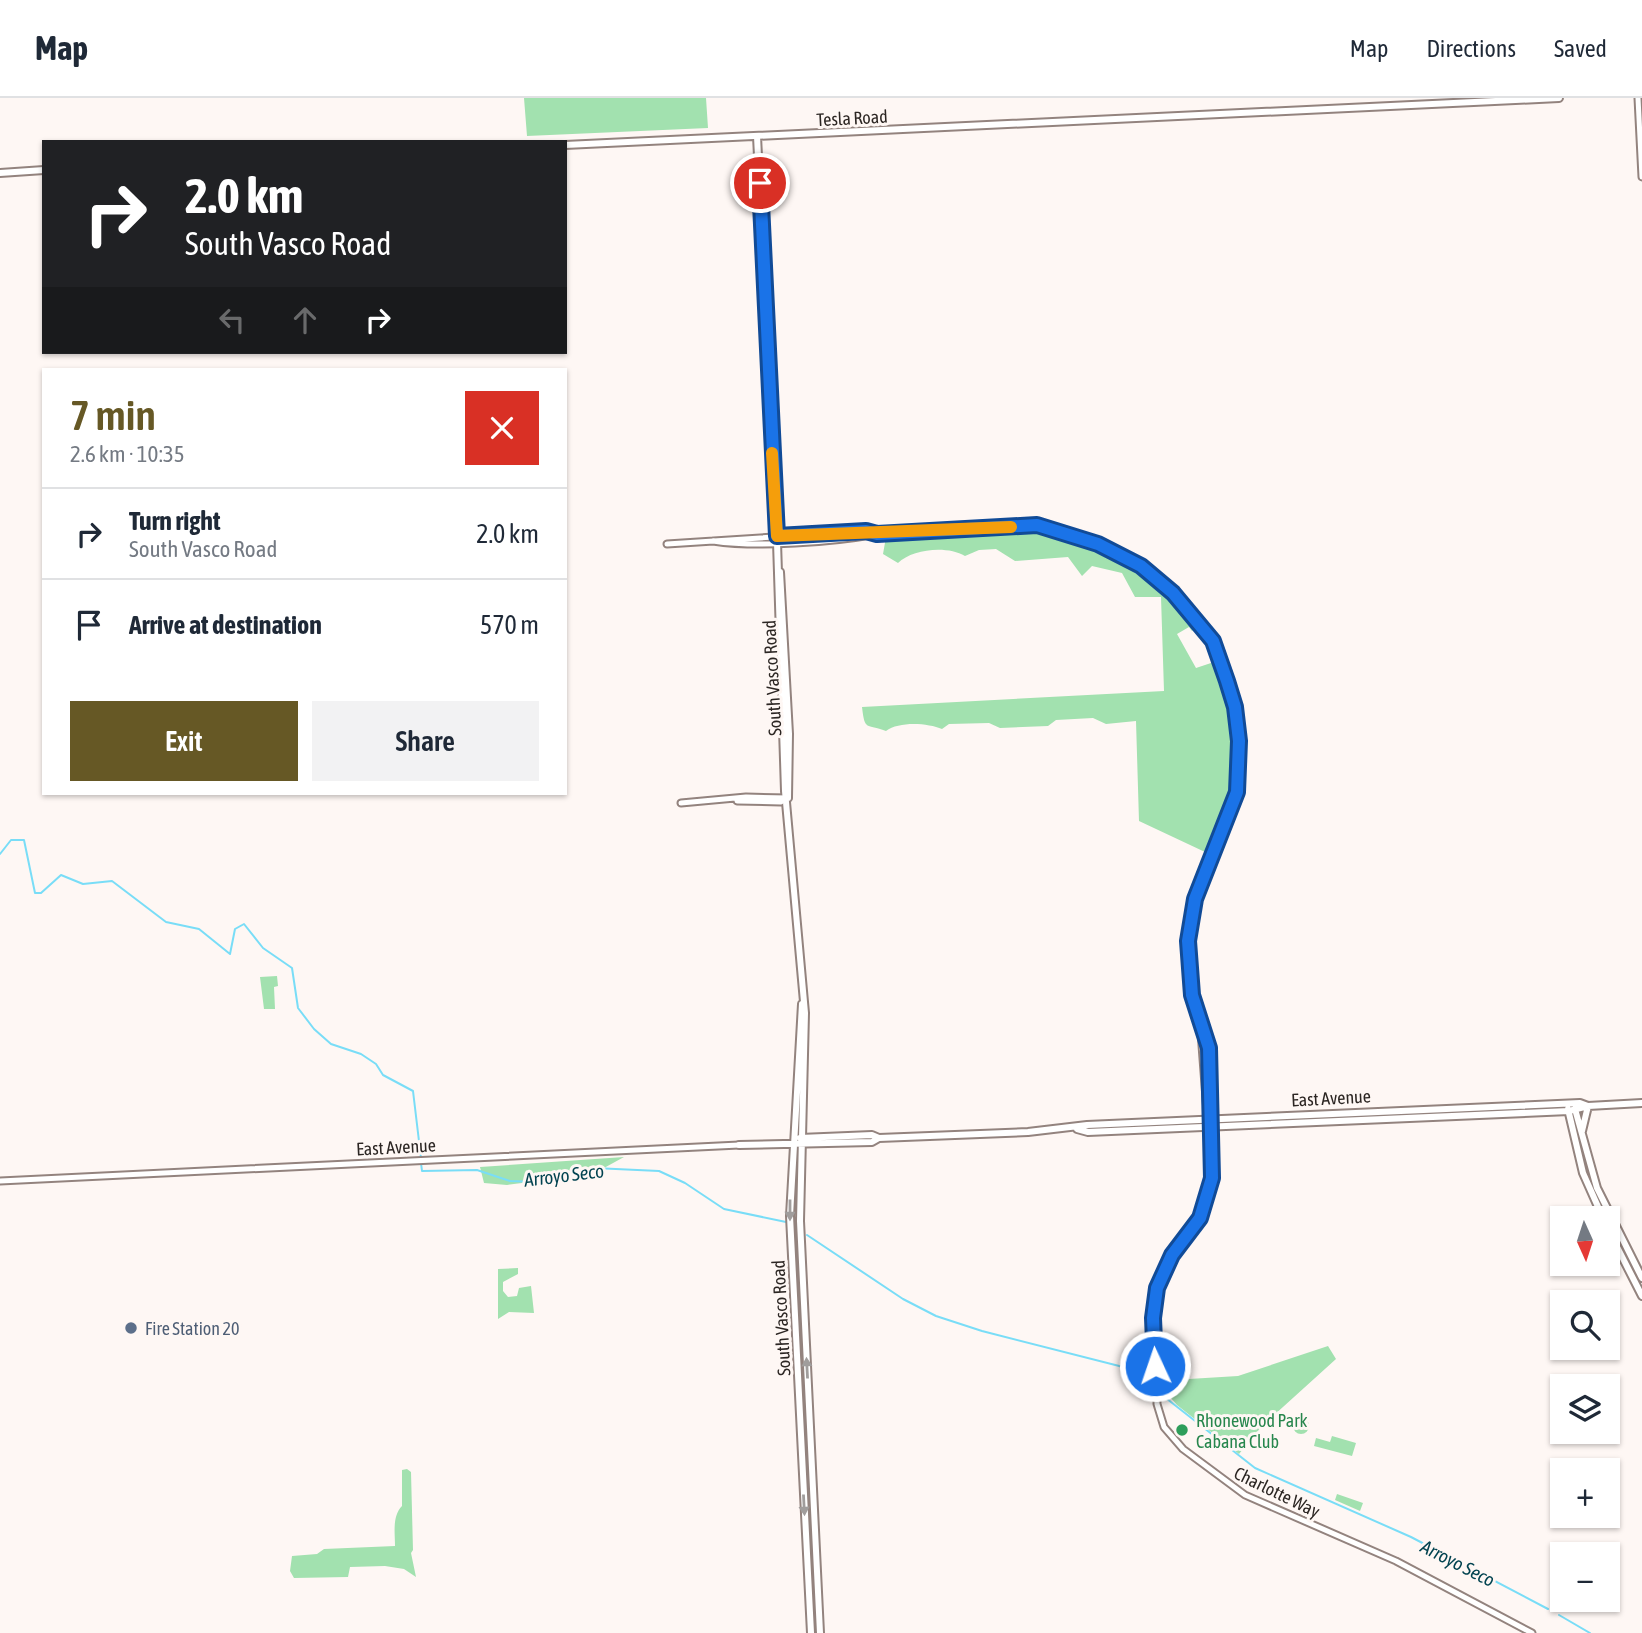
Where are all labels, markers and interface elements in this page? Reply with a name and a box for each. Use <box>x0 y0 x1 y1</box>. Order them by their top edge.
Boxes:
text: Map <box>35 29 88 67</box>
text: Map <box>1350 35 1388 62</box>
text: Directions <box>1426 35 1516 62</box>
text: Saved <box>1554 35 1607 62</box>
street label: Tesla Road <box>816 106 888 130</box>
pin <box>730 153 790 213</box>
icon: arrive <box>741 164 779 202</box>
text: 2.0 km <box>185 167 303 223</box>
icon: right <box>70 168 161 259</box>
text: South Vasco Road <box>185 225 391 262</box>
icon: left <box>213 301 251 339</box>
icon: ahead <box>286 301 324 339</box>
icon: right <box>359 301 397 339</box>
text: 7 min <box>70 391 156 439</box>
button: close <box>465 391 539 465</box>
text: 2.6 km · 10:35 <box>70 441 185 467</box>
text: Turn right <box>129 506 220 536</box>
icon: right <box>70 515 108 553</box>
text: 2.0 km <box>476 519 539 549</box>
text: South Vasco Road <box>129 536 277 562</box>
icon: arrive <box>70 606 108 644</box>
text: Arrive at destination <box>129 610 322 640</box>
text: 570 m <box>480 610 539 640</box>
street label: South Vasco Road <box>758 620 786 736</box>
button: Exit <box>70 701 298 781</box>
button: Share <box>312 701 539 781</box>
street label: East Avenue <box>1291 1085 1371 1111</box>
street label: East Avenue <box>356 1134 436 1160</box>
water label: Arroyo Seco <box>522 1159 605 1191</box>
one-way arrow <box>784 1200 796 1222</box>
north arrow <box>1550 1206 1620 1276</box>
map controls <box>1550 1206 1620 1612</box>
street label: South Vasco Road <box>767 1260 795 1376</box>
button: search <box>1550 1290 1620 1360</box>
place label: Fire Station 20 <box>145 1318 239 1339</box>
marker: Fire Station 20 <box>123 1320 139 1336</box>
position arrow <box>1118 1329 1192 1403</box>
one-way arrow <box>801 1357 812 1379</box>
button: layers <box>1550 1374 1620 1444</box>
place label: Rhonewood Park Cabana Club <box>1196 1410 1308 1452</box>
marker: Rhonewood Park Cabana Club <box>1174 1422 1190 1438</box>
button: + <box>1550 1458 1620 1528</box>
street label: Charlotte Way <box>1231 1462 1323 1522</box>
one-way arrow <box>799 1495 810 1517</box>
water label: Arroyo Seco <box>1416 1535 1499 1591</box>
button: − <box>1550 1542 1620 1612</box>

